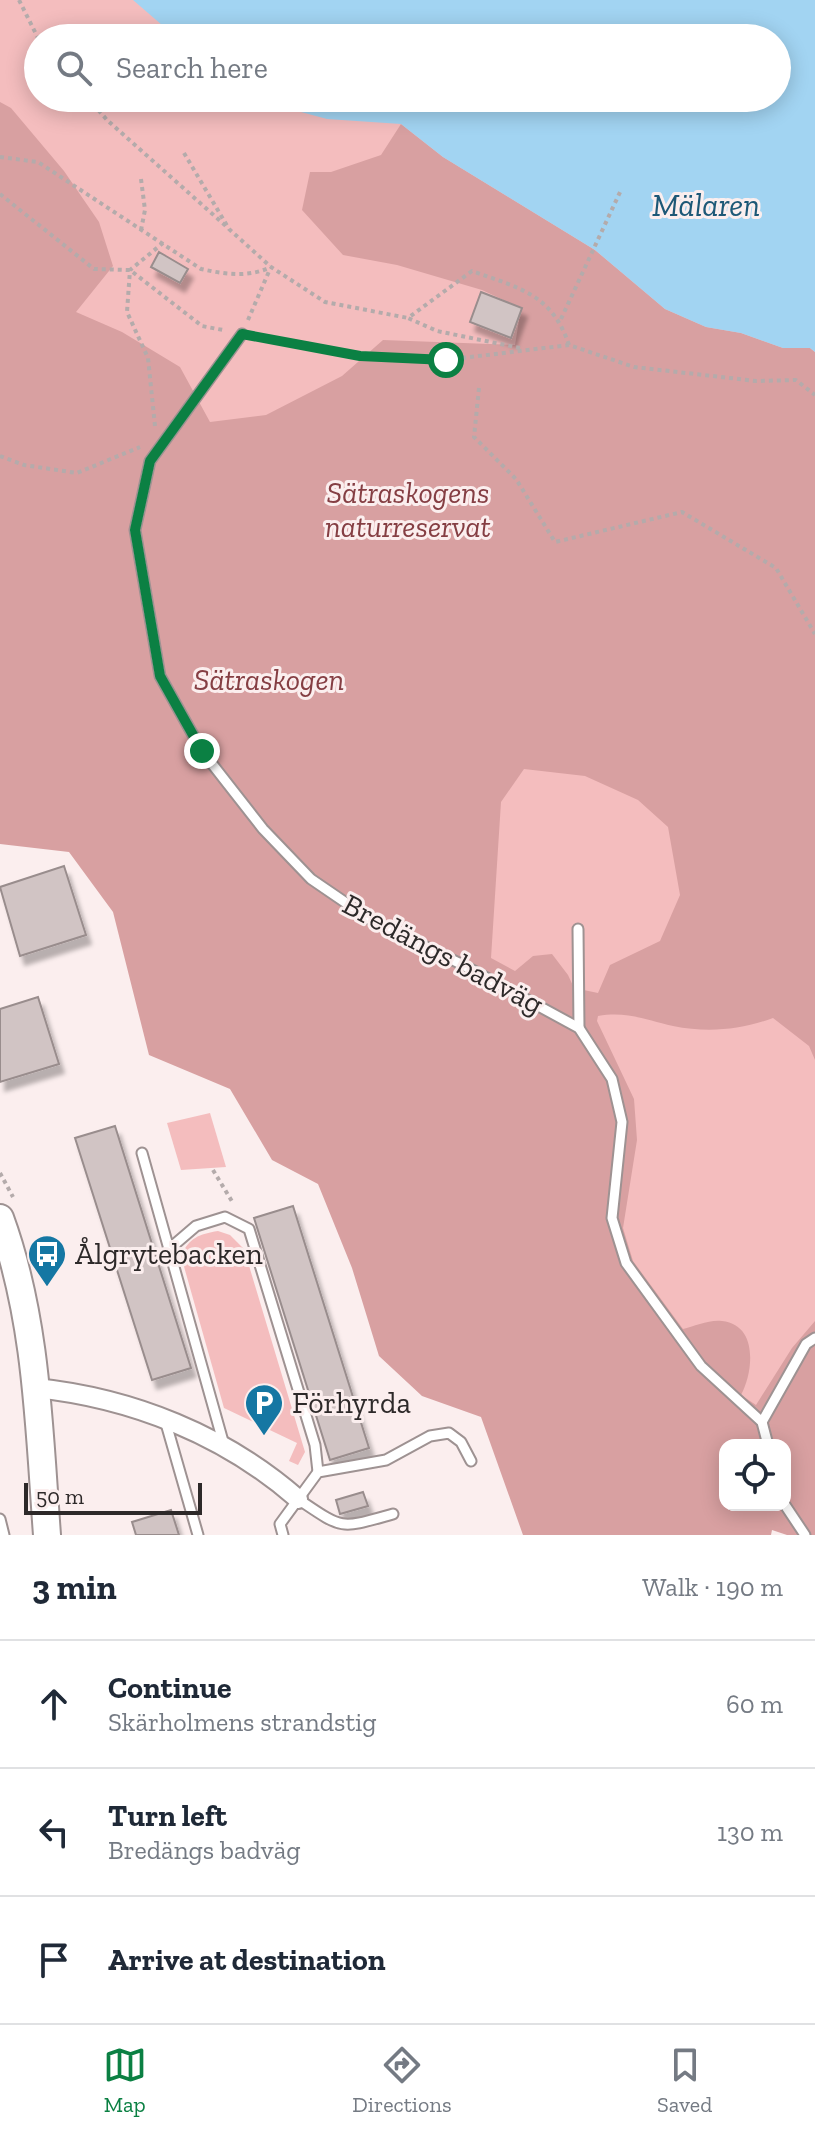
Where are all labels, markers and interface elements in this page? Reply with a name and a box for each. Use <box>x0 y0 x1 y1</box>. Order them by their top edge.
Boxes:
search box <box>24 24 791 112</box>
icon: search <box>52 46 96 90</box>
text: Search here <box>116 50 268 86</box>
water label: Mälaren <box>652 186 760 224</box>
route start <box>428 342 464 378</box>
park label: Sätraskogens naturreservat <box>325 475 491 545</box>
park label: Sätraskogen <box>194 662 344 698</box>
route end <box>184 733 220 769</box>
street label: Bredängs badväg <box>336 886 550 1022</box>
bus stop icon: Ålgrytebacken <box>26 1233 68 1288</box>
place label: Ålgrytebacken <box>75 1236 263 1272</box>
parking icon: Förhyrda <box>243 1382 285 1437</box>
place label: Förhyrda <box>292 1385 411 1421</box>
map controls <box>719 1439 791 1511</box>
button: locate <box>719 1439 791 1511</box>
scale bar <box>24 1479 202 1515</box>
text: 50 m <box>36 1483 84 1510</box>
text: 3 min <box>32 1567 117 1608</box>
text: Walk · 190 m <box>642 1571 783 1603</box>
text: Continue <box>108 1670 232 1706</box>
icon: ahead <box>32 1682 76 1726</box>
text: 60 m <box>726 1688 783 1720</box>
text: Skärholmens strandstig <box>108 1706 377 1738</box>
text: Turn left <box>108 1798 227 1834</box>
icon: left <box>32 1810 76 1854</box>
text: 130 m <box>717 1816 783 1848</box>
text: Bredängs badväg <box>108 1834 301 1866</box>
icon: arrive <box>32 1938 76 1982</box>
text: Arrive at destination <box>108 1942 385 1978</box>
tab: Map <box>103 2043 147 2118</box>
tab: Directions <box>352 2043 452 2118</box>
tab: Saved <box>657 2043 712 2118</box>

